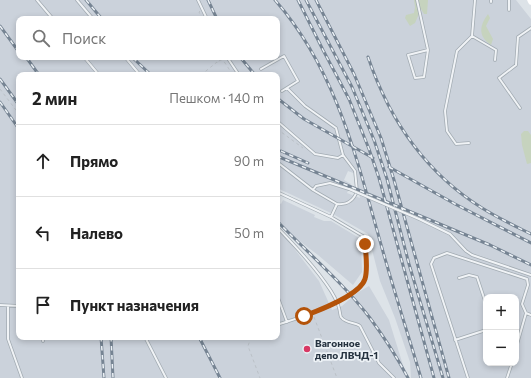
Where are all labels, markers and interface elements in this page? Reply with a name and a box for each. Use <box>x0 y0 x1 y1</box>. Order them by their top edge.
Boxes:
search box <box>16 16 280 60</box>
icon: search <box>30 27 52 49</box>
text: Поиск <box>62 29 106 47</box>
text: 2 мин <box>32 88 77 109</box>
text: Пешком · 140 m <box>169 90 264 106</box>
icon: ahead <box>32 150 54 172</box>
text: Прямо <box>70 152 118 170</box>
text: 90 m <box>234 153 264 169</box>
icon: left <box>32 222 54 244</box>
text: Налево <box>70 224 123 242</box>
text: 50 m <box>234 225 264 241</box>
route end <box>356 235 374 253</box>
icon: arrive <box>32 294 54 316</box>
map controls <box>483 294 519 366</box>
button: + <box>483 294 519 330</box>
text: Пункт назначения <box>70 296 199 314</box>
route start <box>295 307 313 325</box>
button: − <box>483 330 519 366</box>
place label: Вагонное депо ЛВЧД-1 <box>315 337 378 361</box>
marker: Вагонное депо ЛВЧД-1 <box>302 344 312 354</box>

